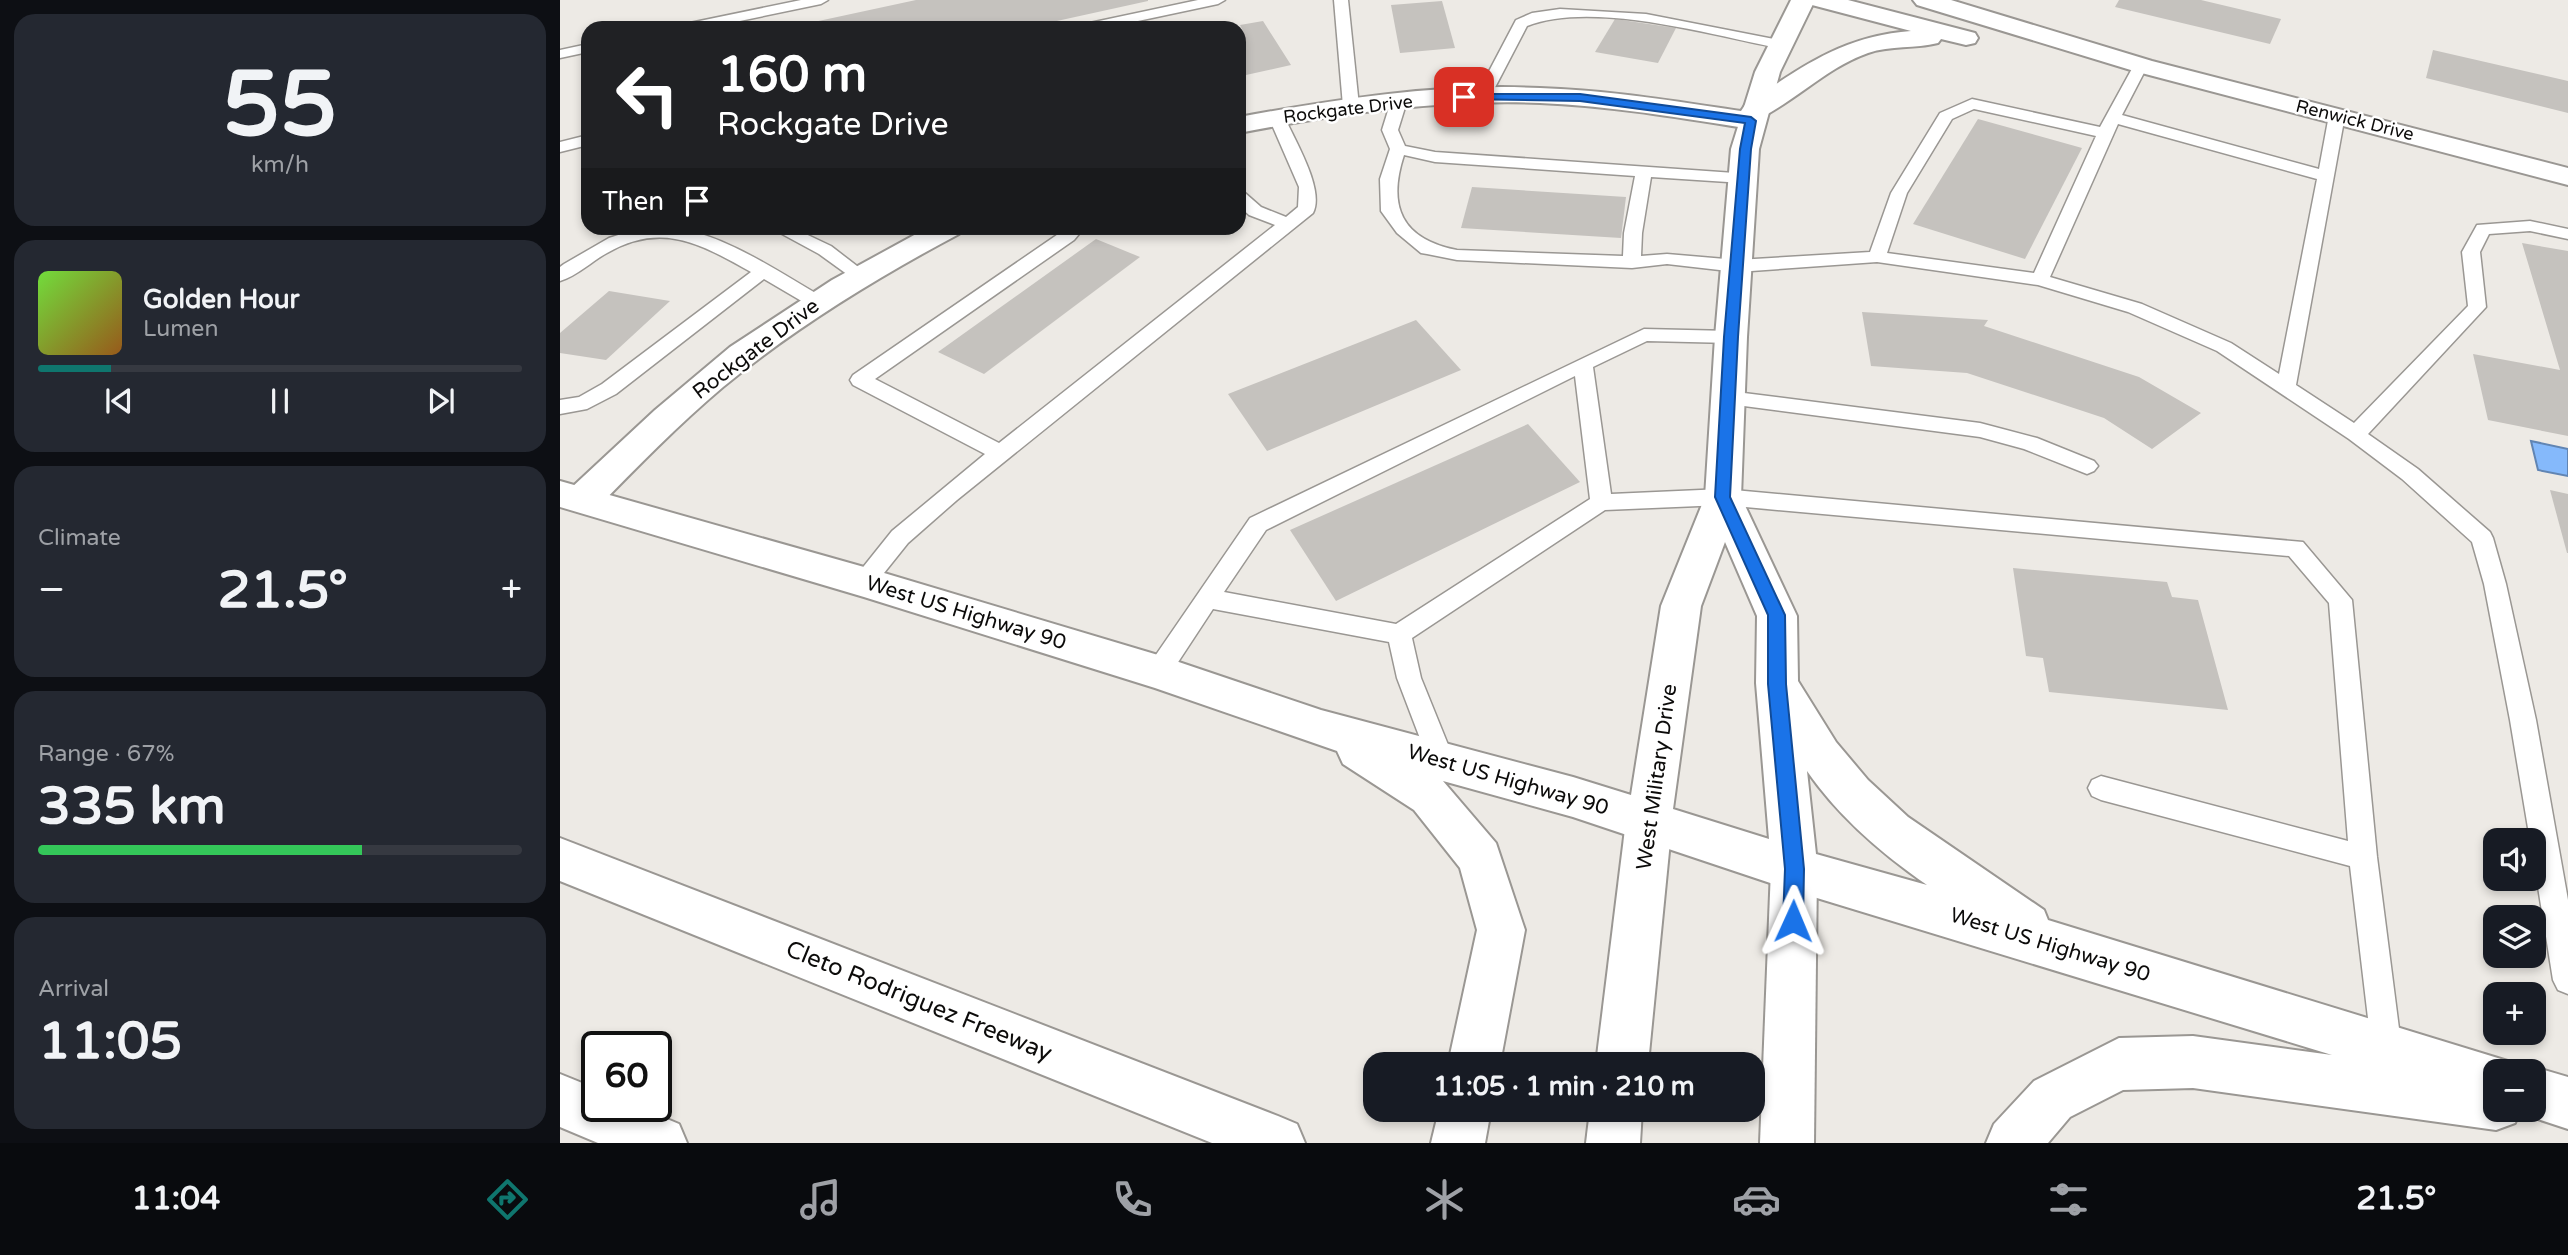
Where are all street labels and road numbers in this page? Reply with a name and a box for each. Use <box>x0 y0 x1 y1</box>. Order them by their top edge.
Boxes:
street label: Rockgate Drive <box>1282 90 1414 128</box>
street label: Renwick Drive <box>2294 95 2416 145</box>
street label: Rockgate Drive <box>688 293 824 405</box>
street label: West US Highway 90 <box>863 571 1069 655</box>
street label: West Military Drive <box>1632 682 1682 872</box>
street label: West US Highway 90 <box>1405 739 1611 821</box>
street label: West US Highway 90 <box>1947 903 2153 987</box>
street label: Cleto Rodriguez Freeway <box>782 934 1056 1068</box>

